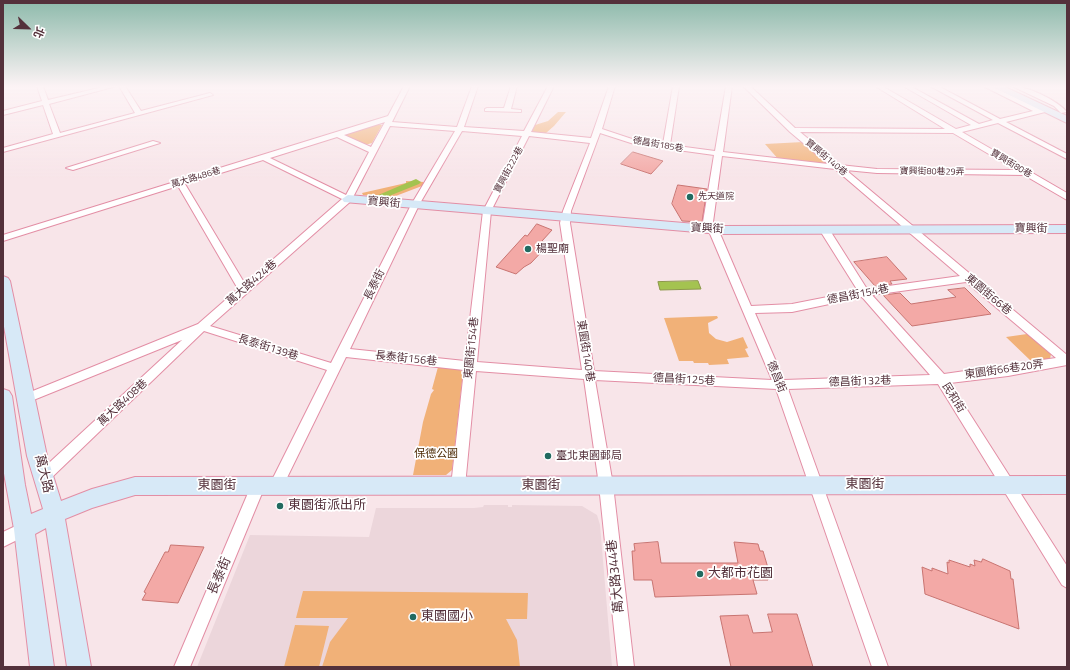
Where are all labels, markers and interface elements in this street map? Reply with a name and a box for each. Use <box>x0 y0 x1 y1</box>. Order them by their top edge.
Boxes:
north arrow <box>8 8 48 48</box>
text: 北 <box>30 25 49 41</box>
street label: 德昌街185巷 <box>632 135 684 155</box>
street label: 寶興街140巷 <box>803 137 849 179</box>
street label: 寶興街222巷 <box>492 145 526 195</box>
street label: 寶興街80巷 <box>988 148 1034 180</box>
street label: 萬大路486巷 <box>170 165 222 191</box>
street label: 寶興街80巷29弄 <box>899 166 965 178</box>
marker: 先天道院 <box>685 192 695 202</box>
place label: 先天道院 <box>698 192 734 202</box>
street label: 寶興街 <box>367 195 401 211</box>
street label: 寶興街 <box>690 222 724 236</box>
street label: 寶興街 <box>1014 222 1048 236</box>
place label: 楊聖廟 <box>536 242 569 256</box>
marker: 楊聖廟 <box>523 244 533 254</box>
street label: 萬大路424巷 <box>224 258 280 308</box>
street label: 長泰街 <box>362 267 388 303</box>
street label: 東園街66巷 <box>962 272 1014 318</box>
street label: 德昌街154巷 <box>826 283 890 307</box>
street label: 東園街154巷 <box>462 316 482 380</box>
street label: 東園街140巷 <box>574 319 596 383</box>
street label: 長泰街139巷 <box>236 333 300 363</box>
street label: 長泰街156巷 <box>374 349 438 369</box>
street label: 東園街66巷20弄 <box>964 358 1044 382</box>
street label: 德昌街 <box>764 359 788 395</box>
street label: 德昌街125巷 <box>652 372 716 388</box>
street label: 德昌街132巷 <box>829 374 891 390</box>
street label: 萬大路408巷 <box>96 377 150 429</box>
street label: 民和街 <box>939 381 967 415</box>
park label: 保德公園 <box>414 447 458 461</box>
place label: 臺北東園郵局 <box>556 449 622 463</box>
marker: 臺北東園郵局 <box>543 451 553 461</box>
street label: 萬大路 <box>31 453 55 495</box>
street label: 東園街 <box>846 477 884 493</box>
street label: 東園街 <box>198 478 236 494</box>
street label: 東園街 <box>522 478 560 494</box>
place label: 東園街派出所 <box>288 498 366 514</box>
marker: 東園街派出所 <box>275 501 285 511</box>
street label: 萬大路344巷 <box>604 538 628 614</box>
street label: 長泰街 <box>205 555 235 597</box>
place label: 大都市花園 <box>708 566 773 582</box>
marker: 大都市花園 <box>695 569 705 579</box>
place label: 東園國小 <box>421 609 473 625</box>
marker: 東園國小 <box>408 612 418 622</box>

